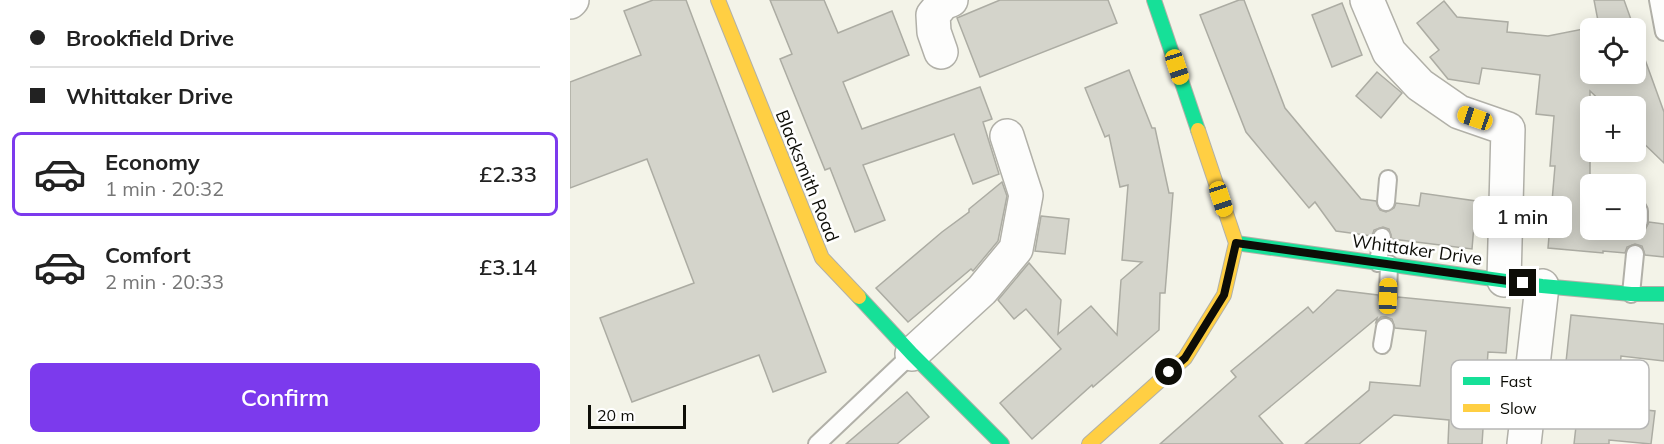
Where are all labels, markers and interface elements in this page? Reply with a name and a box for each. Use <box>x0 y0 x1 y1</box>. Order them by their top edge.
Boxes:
map controls <box>1580 18 1646 240</box>
button: locate <box>1580 18 1646 84</box>
text: Brookfield Drive <box>66 24 234 52</box>
car <box>1163 47 1191 87</box>
text: Whittaker Drive <box>66 82 233 110</box>
button: + <box>1580 96 1646 162</box>
car <box>1455 104 1495 132</box>
street label: Blacksmith Road <box>771 107 844 245</box>
icon: car <box>33 147 87 201</box>
text: Economy <box>105 148 200 176</box>
text: £2.33 <box>479 160 537 188</box>
button: − <box>1580 174 1646 240</box>
text: 1 min · 20:32 <box>105 176 224 201</box>
car <box>1207 179 1235 219</box>
callout: 1 min <box>1474 196 1572 238</box>
text: 1 min <box>1497 204 1548 229</box>
street label: Whittaker Drive <box>1350 229 1484 270</box>
icon: car <box>33 240 87 294</box>
text: Comfort <box>105 241 191 269</box>
text: £3.14 <box>479 253 537 281</box>
text: 2 min · 20:33 <box>105 269 224 294</box>
route end <box>1509 269 1536 296</box>
car <box>1378 278 1398 314</box>
route start <box>1155 358 1182 385</box>
legend <box>1451 360 1649 429</box>
button: Confirm <box>30 363 540 432</box>
text: Fast <box>1500 371 1532 391</box>
text: Slow <box>1500 398 1537 418</box>
scale bar <box>588 402 686 430</box>
text: 20 m <box>597 405 634 425</box>

